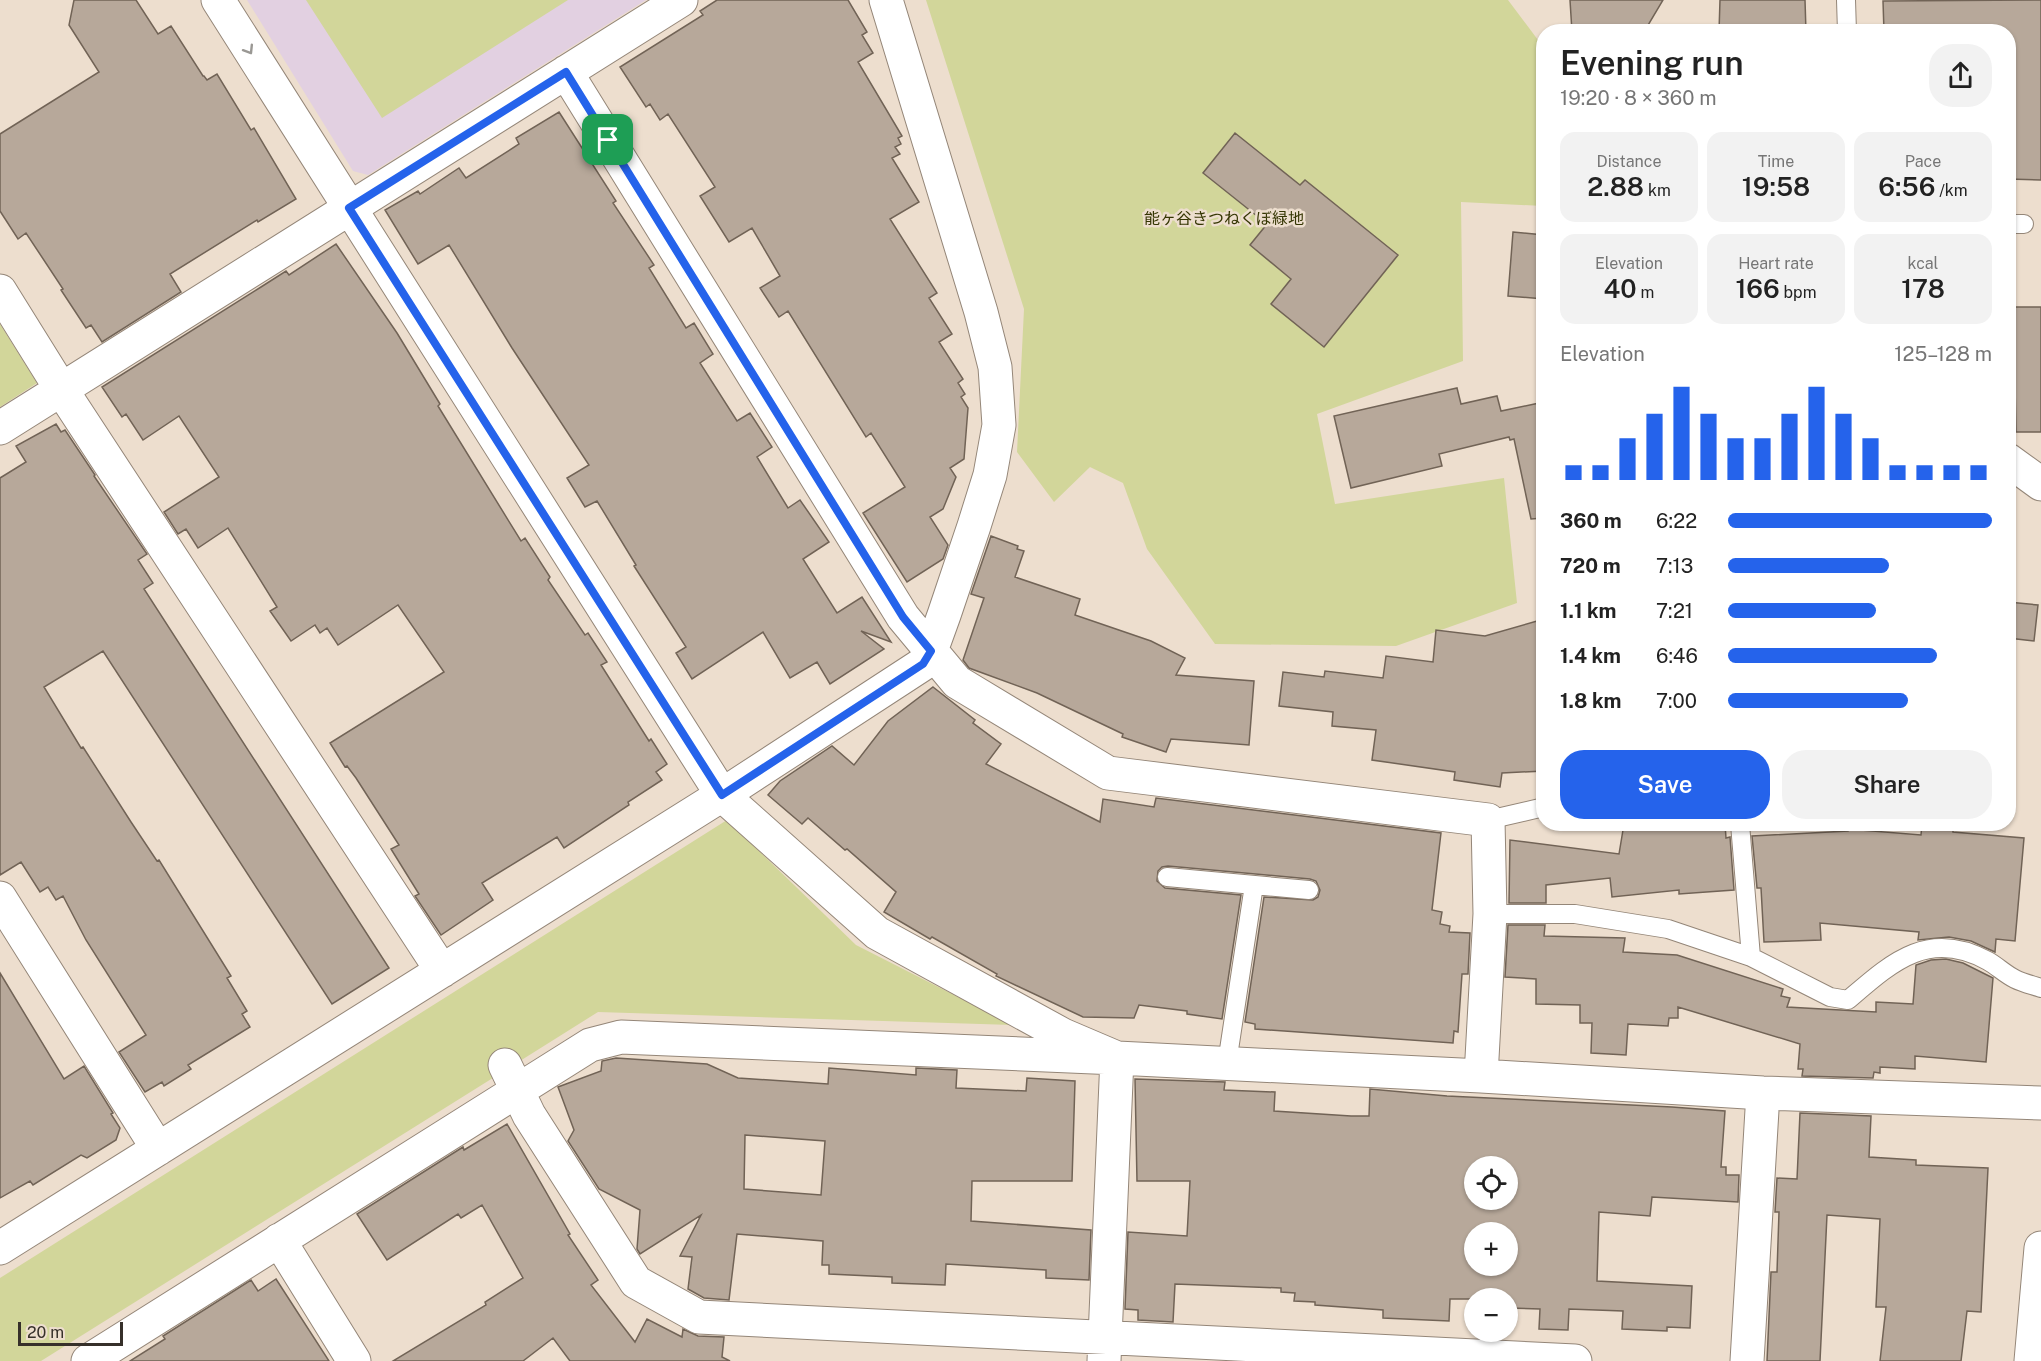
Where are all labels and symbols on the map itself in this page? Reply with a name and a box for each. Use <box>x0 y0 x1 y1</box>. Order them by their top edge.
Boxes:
one-way arrow <box>242 43 253 54</box>
pin <box>582 114 633 165</box>
park label: 能ヶ谷きつねくぼ緑地 <box>1144 209 1304 228</box>
scale bar <box>18 1319 123 1346</box>

